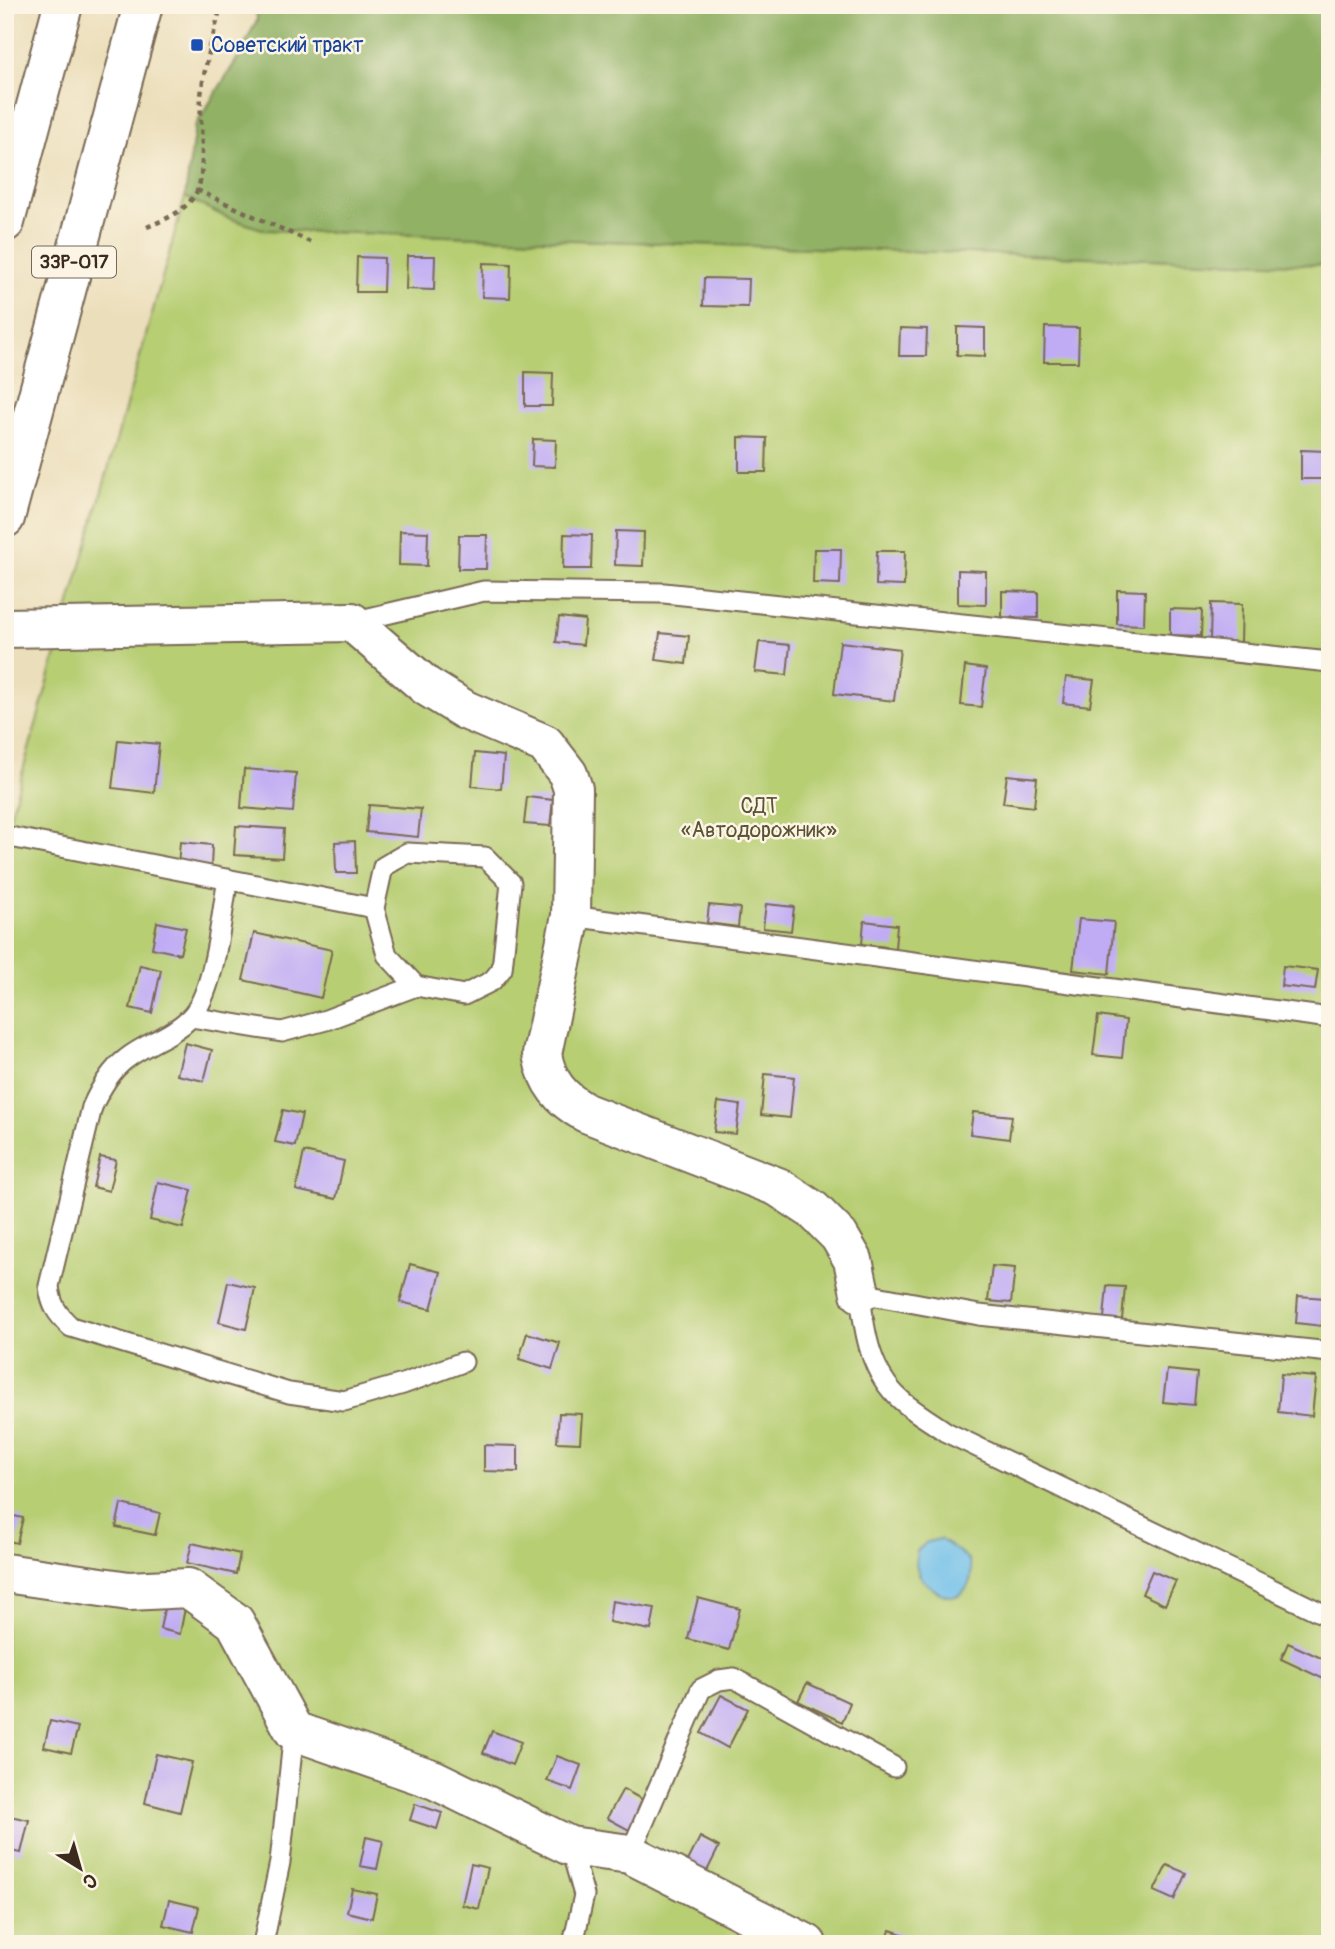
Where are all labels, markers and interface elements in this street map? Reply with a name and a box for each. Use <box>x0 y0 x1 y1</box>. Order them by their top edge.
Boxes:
place label: Советский тракт <box>211 32 364 59</box>
marker: Советский тракт <box>189 37 205 53</box>
road number: 33Р-017 <box>32 246 116 278</box>
park label: СДТ «Автодорожник» <box>681 793 837 844</box>
north arrow <box>46 1834 116 1904</box>
text: С <box>78 1868 102 1894</box>

